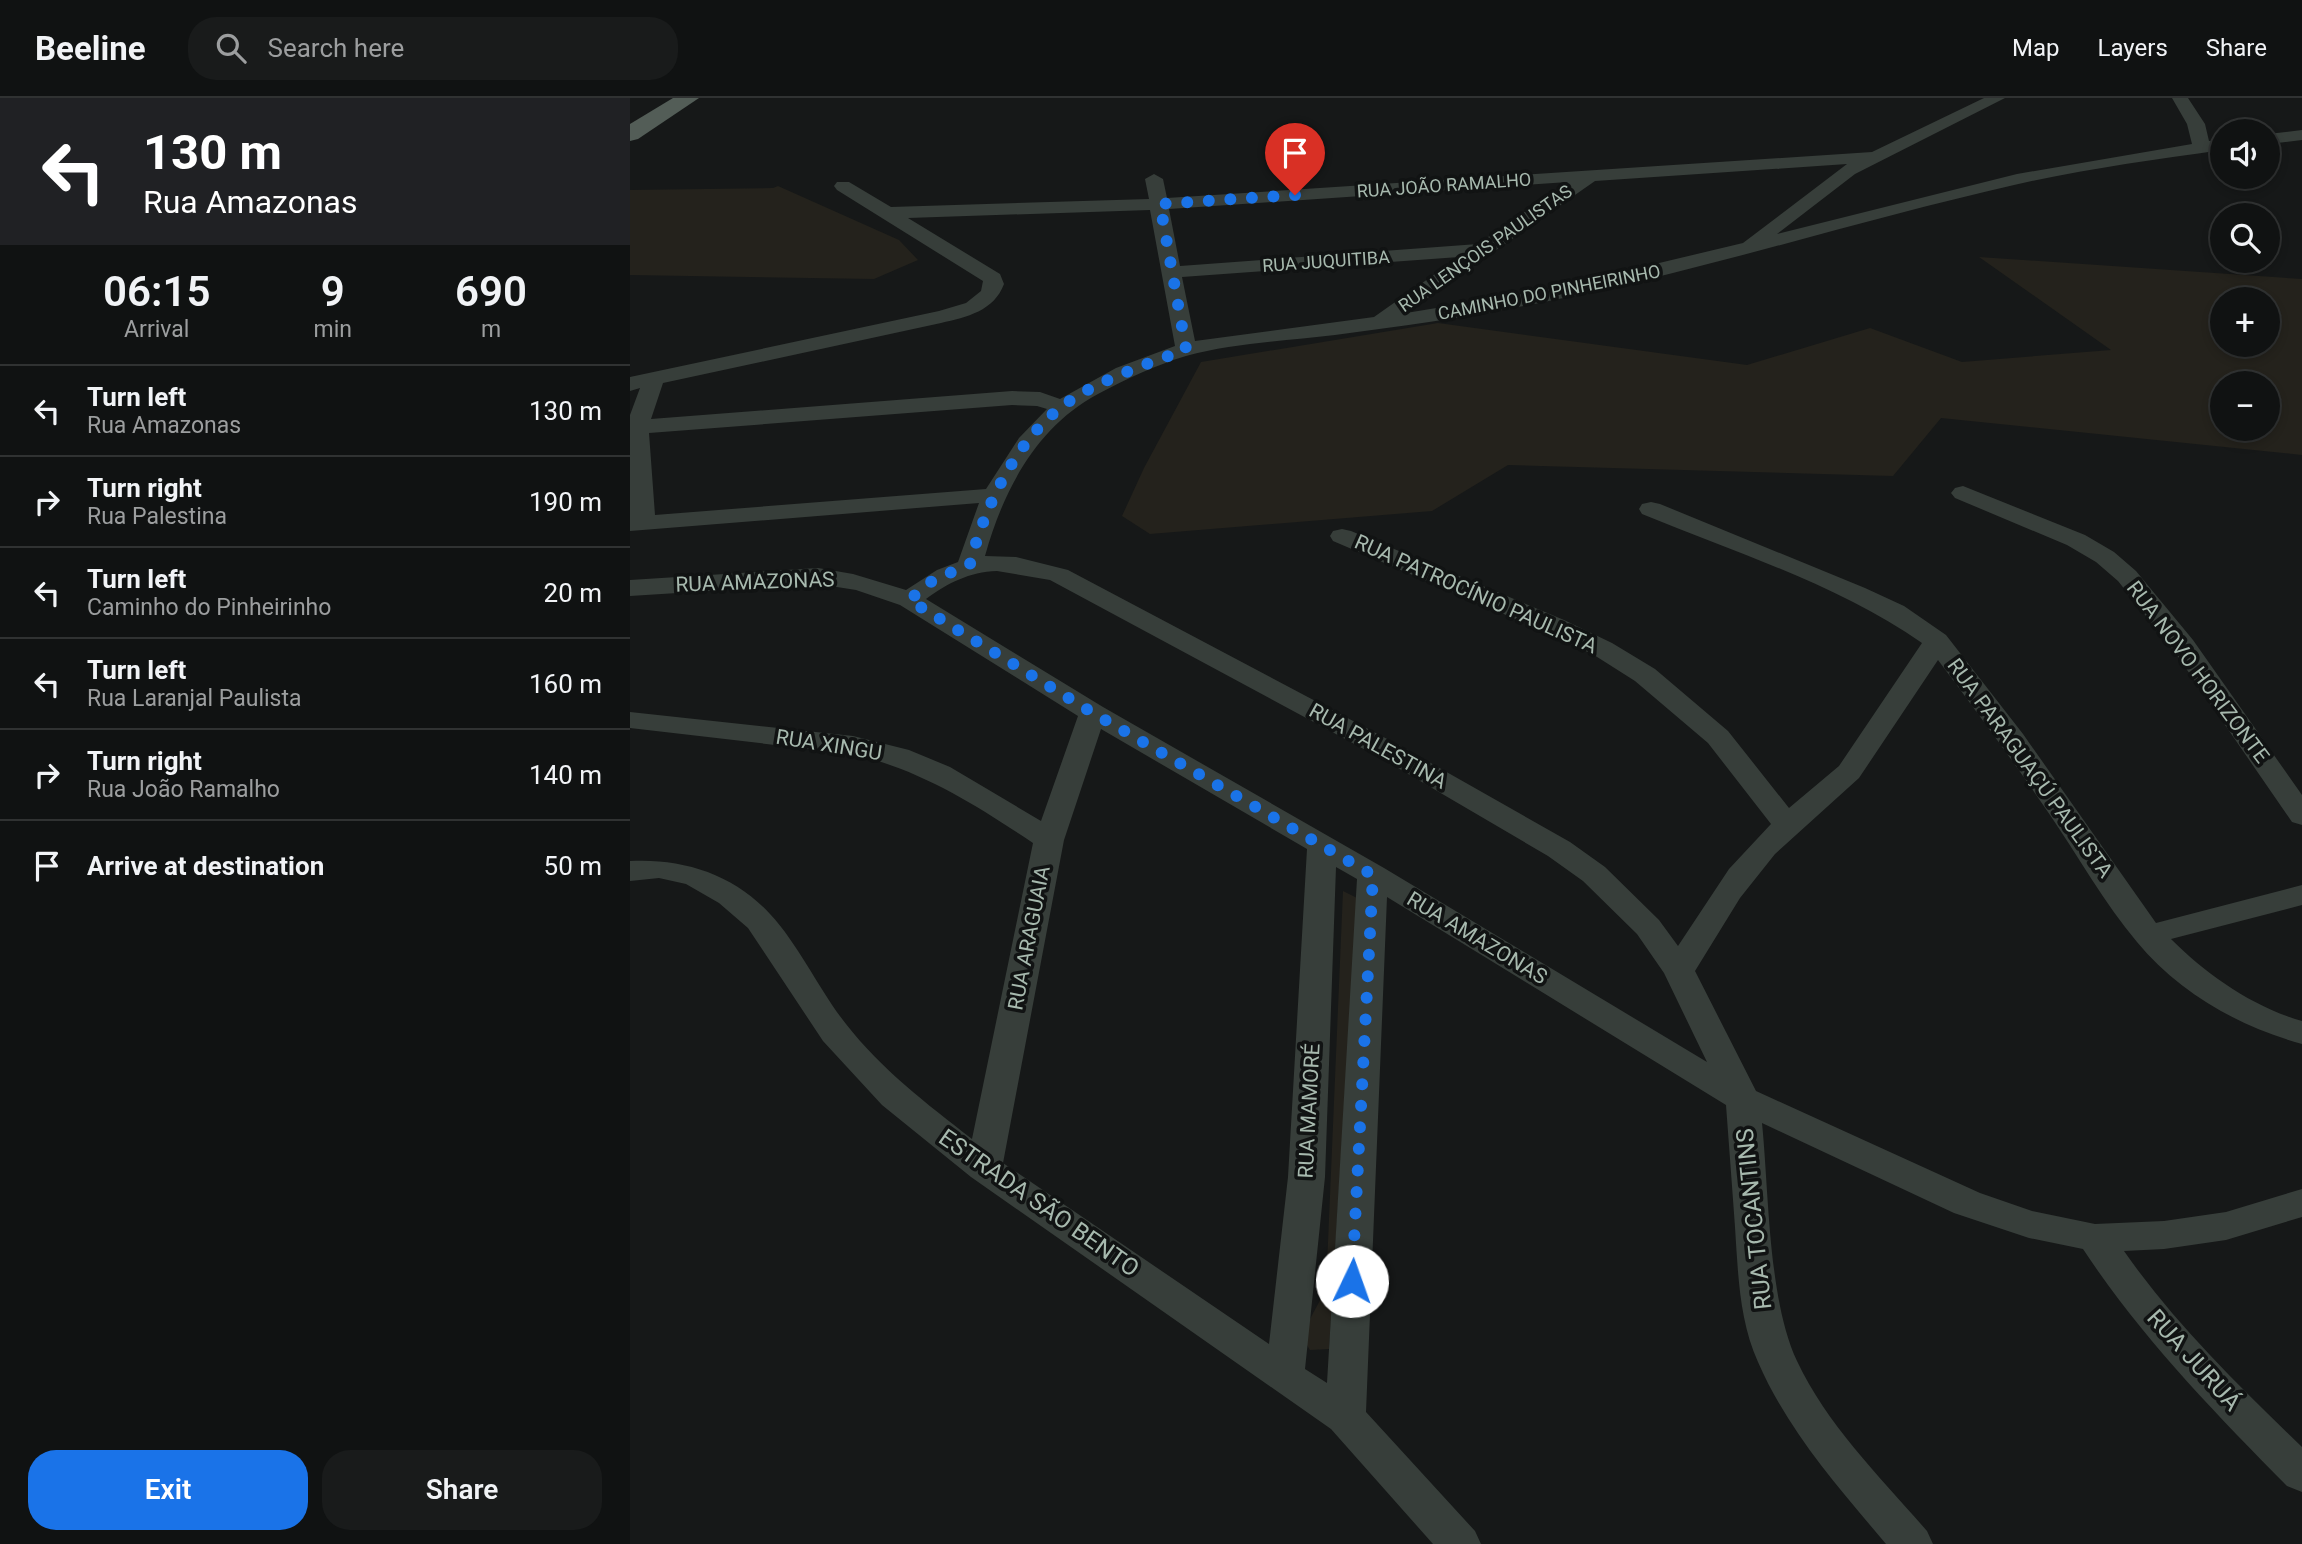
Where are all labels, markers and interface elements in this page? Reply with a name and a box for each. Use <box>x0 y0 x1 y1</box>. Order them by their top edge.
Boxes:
search box <box>188 17 678 80</box>
text: Beeline <box>35 29 146 68</box>
icon: search <box>212 29 250 67</box>
text: Search here <box>268 33 404 63</box>
text: Map <box>2012 34 2060 62</box>
text: Layers <box>2098 34 2168 62</box>
text: Share <box>2206 34 2267 62</box>
map controls <box>2210 119 2280 441</box>
button: sound <box>2210 119 2280 189</box>
pin <box>1265 123 1325 195</box>
text: 130 m <box>143 124 282 181</box>
icon: left <box>28 126 119 217</box>
icon: arrive <box>1276 134 1314 172</box>
street label: RUA JOÃO RAMALHO <box>1356 168 1532 202</box>
street label: RUA LENÇOIS PAULISTAS <box>1394 180 1576 316</box>
text: Rua Amazonas <box>143 183 358 221</box>
button: search <box>2210 203 2280 273</box>
street label: RUA JUQUITIBA <box>1262 246 1391 276</box>
street label: CAMINHO DO PINHEIRINHO <box>1436 260 1662 324</box>
text: 06:15 <box>103 267 210 316</box>
text: 9 <box>321 267 345 316</box>
text: 690 <box>455 267 527 316</box>
button: + <box>2210 287 2280 357</box>
text: Arrival <box>124 316 189 343</box>
text: min <box>313 316 352 343</box>
text: m <box>481 316 501 343</box>
button: − <box>2210 371 2280 441</box>
text: Turn left <box>87 382 186 412</box>
icon: left <box>28 392 66 430</box>
text: 130 m <box>529 396 602 426</box>
text: Rua Amazonas <box>87 412 241 439</box>
text: Turn right <box>87 473 202 503</box>
icon: right <box>28 483 66 521</box>
text: 190 m <box>529 487 602 517</box>
text: Rua Palestina <box>87 503 227 530</box>
street label: RUA PATROCÍNIO PAULISTA <box>1351 530 1601 659</box>
text: Turn left <box>87 564 186 594</box>
street label: RUA AMAZONAS <box>675 567 835 597</box>
icon: left <box>28 574 66 612</box>
street label: RUA NOVO HORIZONTE <box>2122 576 2274 768</box>
text: 20 m <box>544 578 602 608</box>
text: Caminho do Pinheirinho <box>87 594 331 621</box>
street label: RUA PARAGUAÇÚ PAULISTA <box>1942 654 2118 882</box>
text: Turn left <box>87 655 186 685</box>
icon: left <box>28 665 66 703</box>
text: 160 m <box>529 669 602 699</box>
text: Rua Laranjal Paulista <box>87 685 302 712</box>
street label: RUA PALESTINA <box>1305 698 1451 794</box>
street label: RUA XINGU <box>774 725 884 765</box>
text: Turn right <box>87 746 202 776</box>
icon: right <box>28 756 66 794</box>
text: 140 m <box>529 760 602 790</box>
text: Rua João Ramalho <box>87 776 280 803</box>
icon: arrive <box>28 847 66 885</box>
text: Arrive at destination <box>87 851 324 881</box>
text: 50 m <box>544 851 602 881</box>
street label: RUA ARAGUAIA <box>1003 864 1055 1012</box>
street label: RUA AMAZONAS <box>1403 887 1551 989</box>
street label: RUA MAMORÉ <box>1293 1043 1325 1179</box>
street label: ESTRADA SÃO BENTO <box>934 1123 1144 1283</box>
street label: RUA TOCANTINS <box>1731 1127 1777 1311</box>
position arrow <box>1315 1244 1389 1318</box>
street label: RUA JURUÁ <box>2141 1304 2247 1417</box>
button: Exit <box>28 1450 308 1530</box>
button: Share <box>322 1450 602 1530</box>

